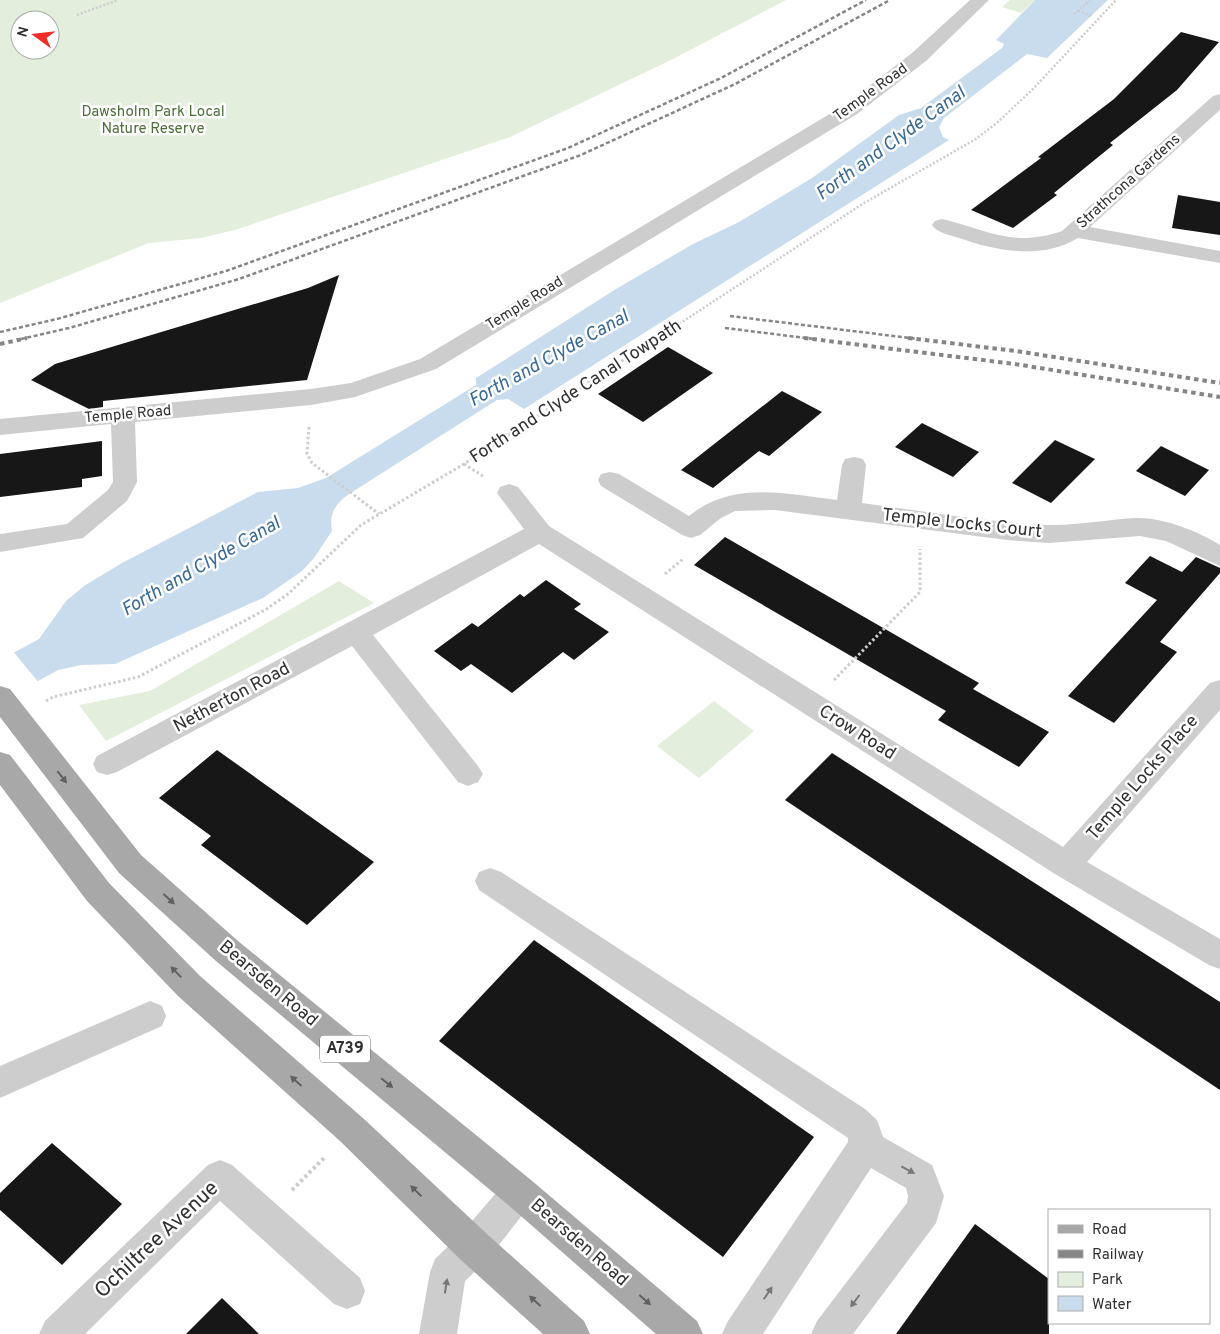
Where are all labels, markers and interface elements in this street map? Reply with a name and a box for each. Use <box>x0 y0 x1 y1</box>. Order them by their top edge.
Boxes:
north arrow <box>10 10 60 60</box>
text: N <box>14 25 33 39</box>
street label: Temple Road <box>830 60 912 126</box>
water label: Forth and Clyde Canal <box>811 81 972 206</box>
park label: Dawsholm Park Local Nature Reserve <box>81 103 225 139</box>
street label: Strathcona Gardens <box>1073 130 1185 234</box>
street label: Temple Road <box>483 273 567 335</box>
water label: Forth and Clyde Canal <box>465 304 634 413</box>
street label: Forth and Clyde Canal Towpath <box>466 315 686 469</box>
street label: Temple Road <box>84 402 172 428</box>
street label: Temple Locks Court <box>881 504 1043 544</box>
water label: Forth and Clyde Canal <box>117 511 286 622</box>
street label: Netherton Road <box>170 658 294 738</box>
street label: Crow Road <box>814 700 900 766</box>
street label: Temple Locks Place <box>1082 710 1204 846</box>
one-way arrow <box>57 770 68 783</box>
one-way arrow <box>162 893 174 905</box>
street label: Bearsden Road <box>214 936 322 1032</box>
one-way arrow <box>170 966 182 978</box>
road number: A739 <box>320 1036 370 1062</box>
one-way arrow <box>291 1075 303 1087</box>
one-way arrow <box>380 1077 393 1088</box>
one-way arrow <box>901 1166 916 1174</box>
street label: Ochiltree Avenue <box>89 1175 225 1305</box>
one-way arrow <box>410 1185 422 1197</box>
street label: Bearsden Road <box>525 1194 633 1292</box>
legend <box>1048 1209 1210 1324</box>
text: Road <box>1092 1221 1127 1240</box>
text: Railway <box>1092 1246 1144 1265</box>
text: Park <box>1092 1271 1123 1290</box>
one-way arrow <box>442 1277 450 1293</box>
one-way arrow <box>763 1287 773 1300</box>
one-way arrow <box>639 1294 651 1305</box>
one-way arrow <box>850 1294 860 1308</box>
one-way arrow <box>528 1296 541 1307</box>
text: Water <box>1092 1296 1132 1315</box>

